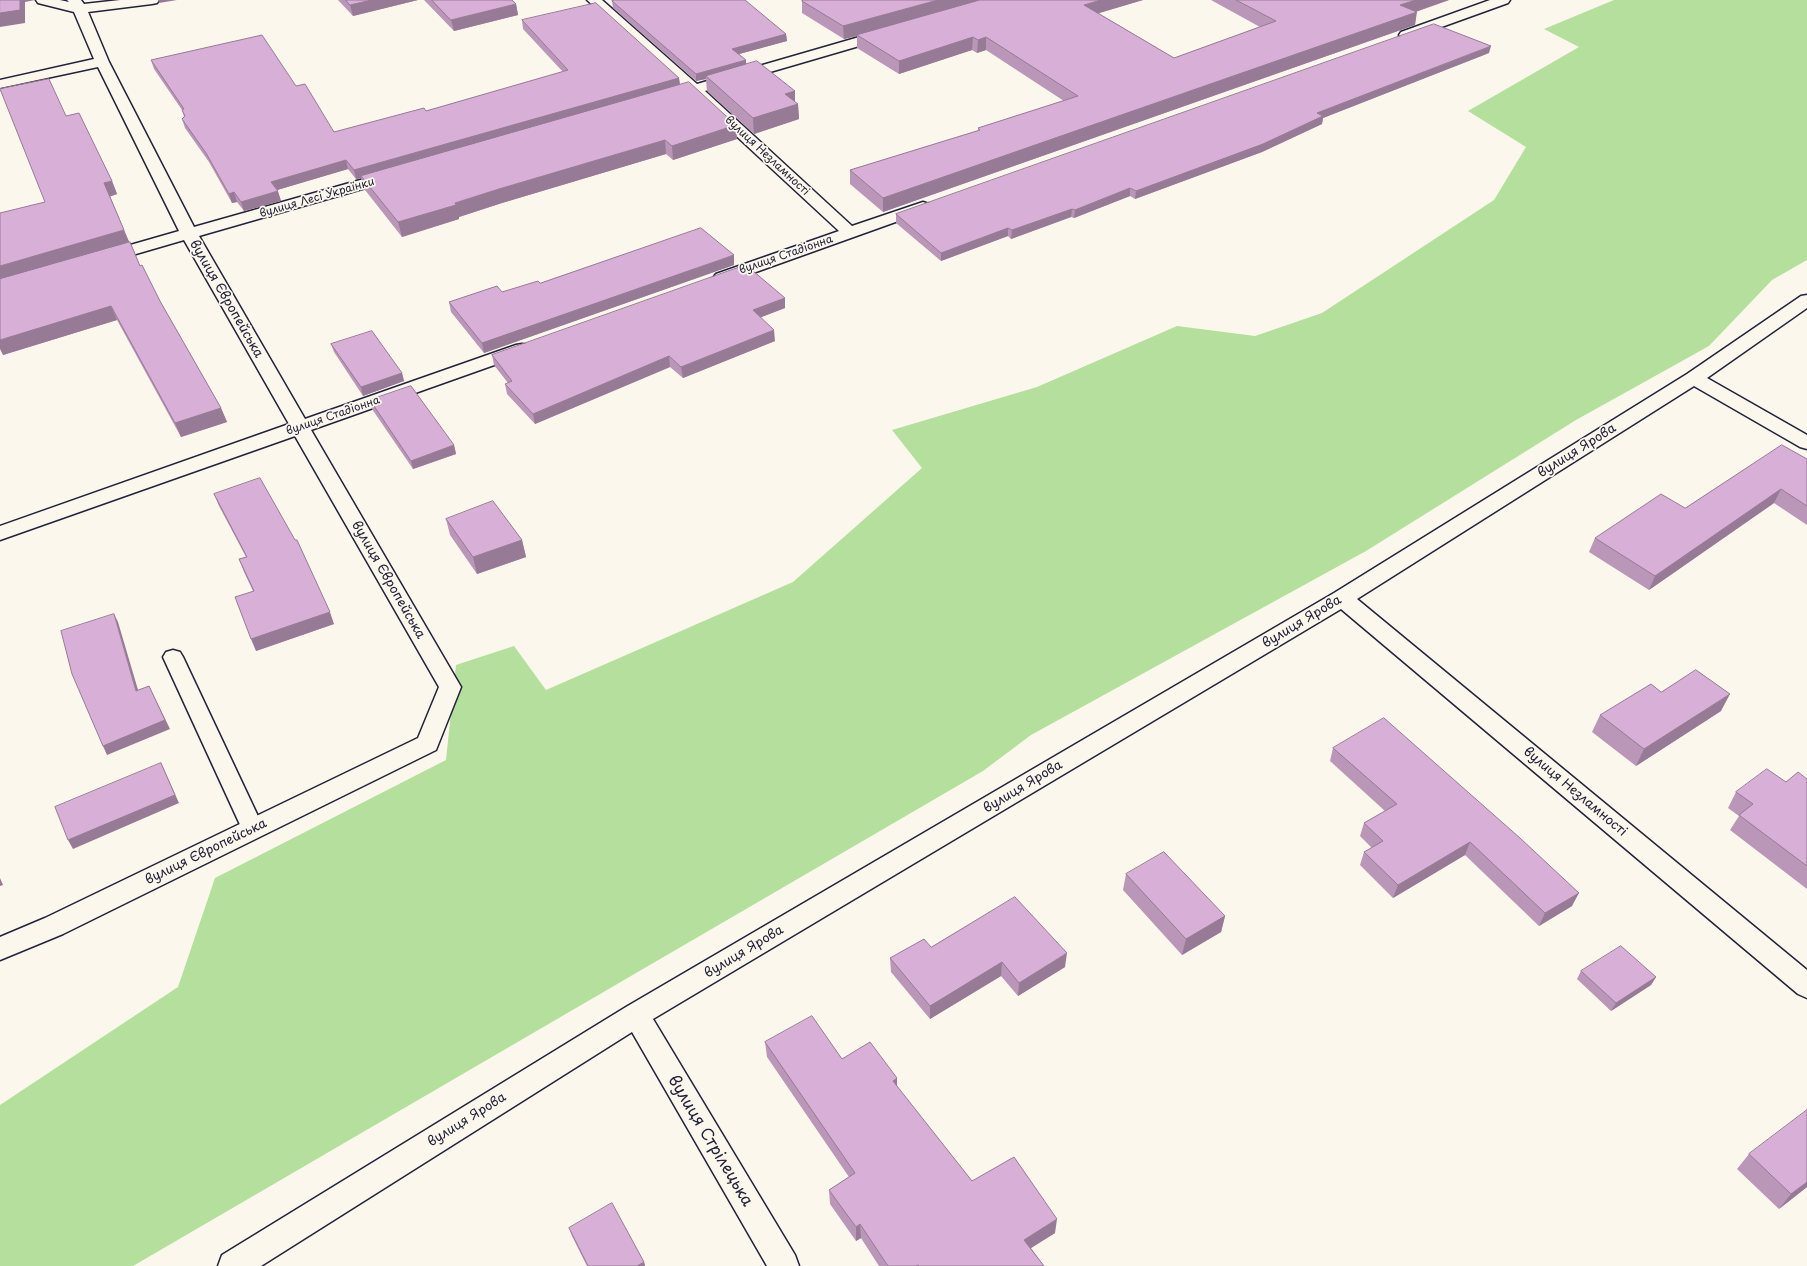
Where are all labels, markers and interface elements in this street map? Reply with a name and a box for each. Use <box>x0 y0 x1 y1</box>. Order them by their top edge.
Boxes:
street label: вулиця Незламності <box>722 114 812 198</box>
street label: вулиця Лесі Українки <box>258 175 376 221</box>
street label: вулиця Стадіонна <box>737 233 835 277</box>
street label: вулиця Європейська <box>186 237 266 361</box>
street label: вулиця Стадіонна <box>284 394 382 438</box>
street label: вулиця Ярова <box>1535 421 1619 481</box>
street label: вулиця Європейська <box>348 518 428 642</box>
street label: вулиця Ярова <box>1260 592 1344 652</box>
street label: вулиця Незламності <box>1520 744 1630 840</box>
street label: вулиця Ярова <box>981 757 1065 817</box>
street label: вулиця Європейська <box>143 816 269 888</box>
street label: вулиця Ярова <box>702 922 786 982</box>
street label: вулиця Стрілецька <box>663 1072 757 1210</box>
street label: вулиця Ярова <box>425 1090 509 1150</box>

